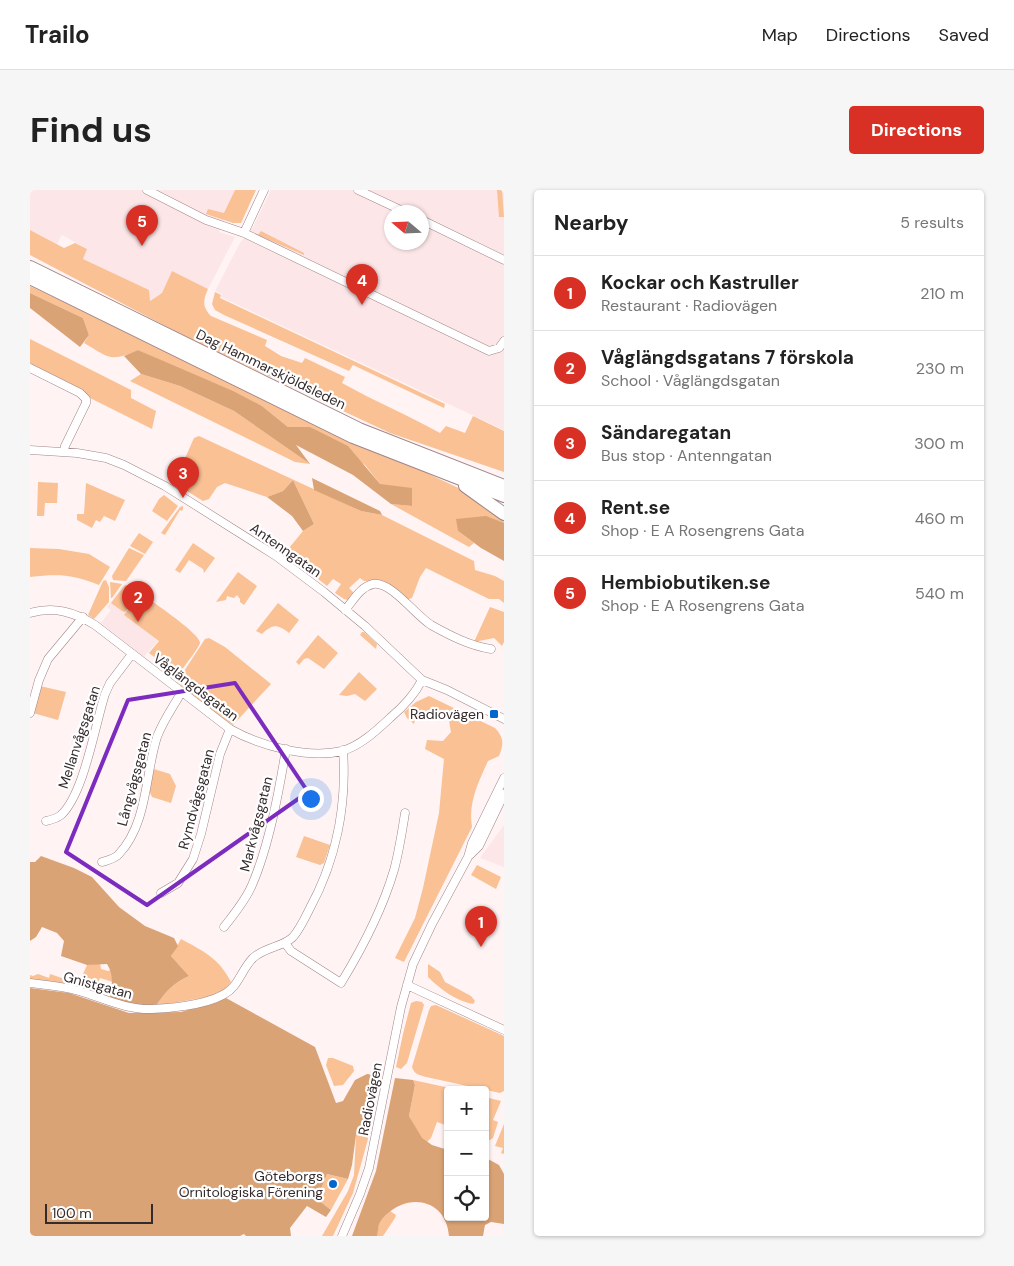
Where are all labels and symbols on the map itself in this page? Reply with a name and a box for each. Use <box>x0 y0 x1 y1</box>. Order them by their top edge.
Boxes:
pin: 5 <box>126 205 158 246</box>
north arrow <box>384 205 429 250</box>
pin: 4 <box>346 264 378 305</box>
street label: Dag Hammarskjöldsleden <box>193 325 349 413</box>
pin: 3 <box>167 457 199 498</box>
street label: Antenngatan <box>247 519 325 581</box>
pin: 2 <box>122 581 154 622</box>
street label: Våglängdsgatan <box>150 649 242 725</box>
street label: Mellanvågsgatan <box>54 683 104 791</box>
place label: Radiovägen <box>410 705 484 723</box>
marker: Radiovägen <box>488 708 500 720</box>
street label: Långvågsgatan <box>113 730 155 828</box>
street label: Rymdvågsgatan <box>174 747 218 851</box>
street label: Markvågsgatan <box>235 775 277 873</box>
your location <box>298 786 324 812</box>
pin: 1 <box>465 906 497 947</box>
street label: Gnistgatan <box>62 967 134 1003</box>
street label: Radiovägen <box>354 1061 386 1137</box>
place label: Göteborgs Ornitologiska Förening <box>179 1167 323 1201</box>
marker: Göteborgs Ornitologiska Förening <box>327 1178 339 1190</box>
scale bar <box>45 1201 152 1224</box>

